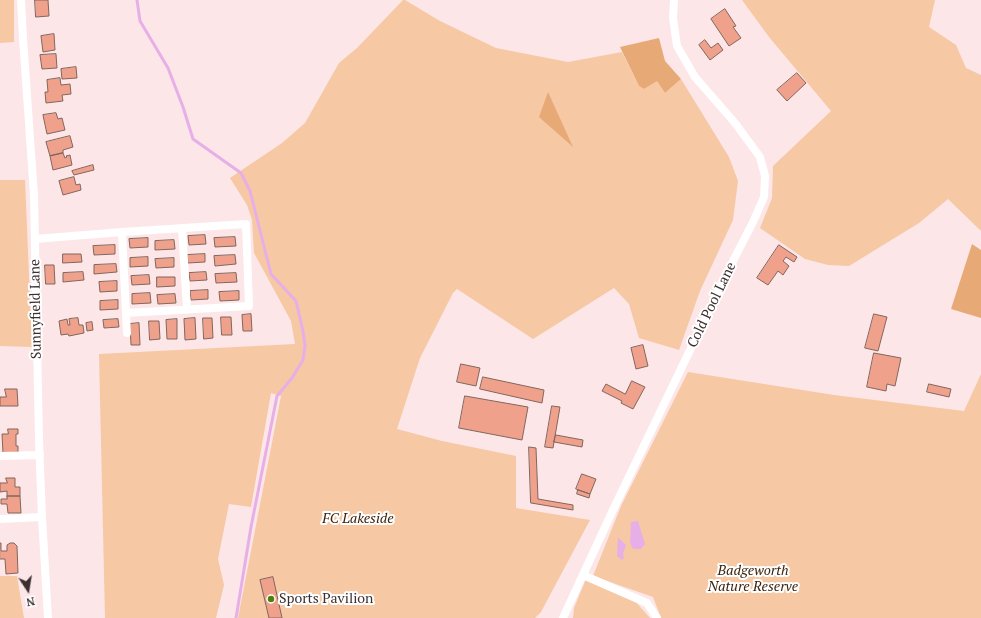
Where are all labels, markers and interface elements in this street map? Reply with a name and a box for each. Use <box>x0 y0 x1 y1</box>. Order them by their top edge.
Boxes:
street label: Sunnyfield Lane <box>27 259 45 359</box>
street label: Cold Pool Lane <box>684 260 740 350</box>
park label: FC Lakeside <box>322 511 394 527</box>
park label: Badgeworth Nature Reserve <box>708 563 798 596</box>
north arrow <box>8 570 48 610</box>
place label: Sports Pavilion <box>279 591 373 607</box>
text: N <box>25 594 36 609</box>
marker: Sports Pavilion <box>266 594 276 604</box>

